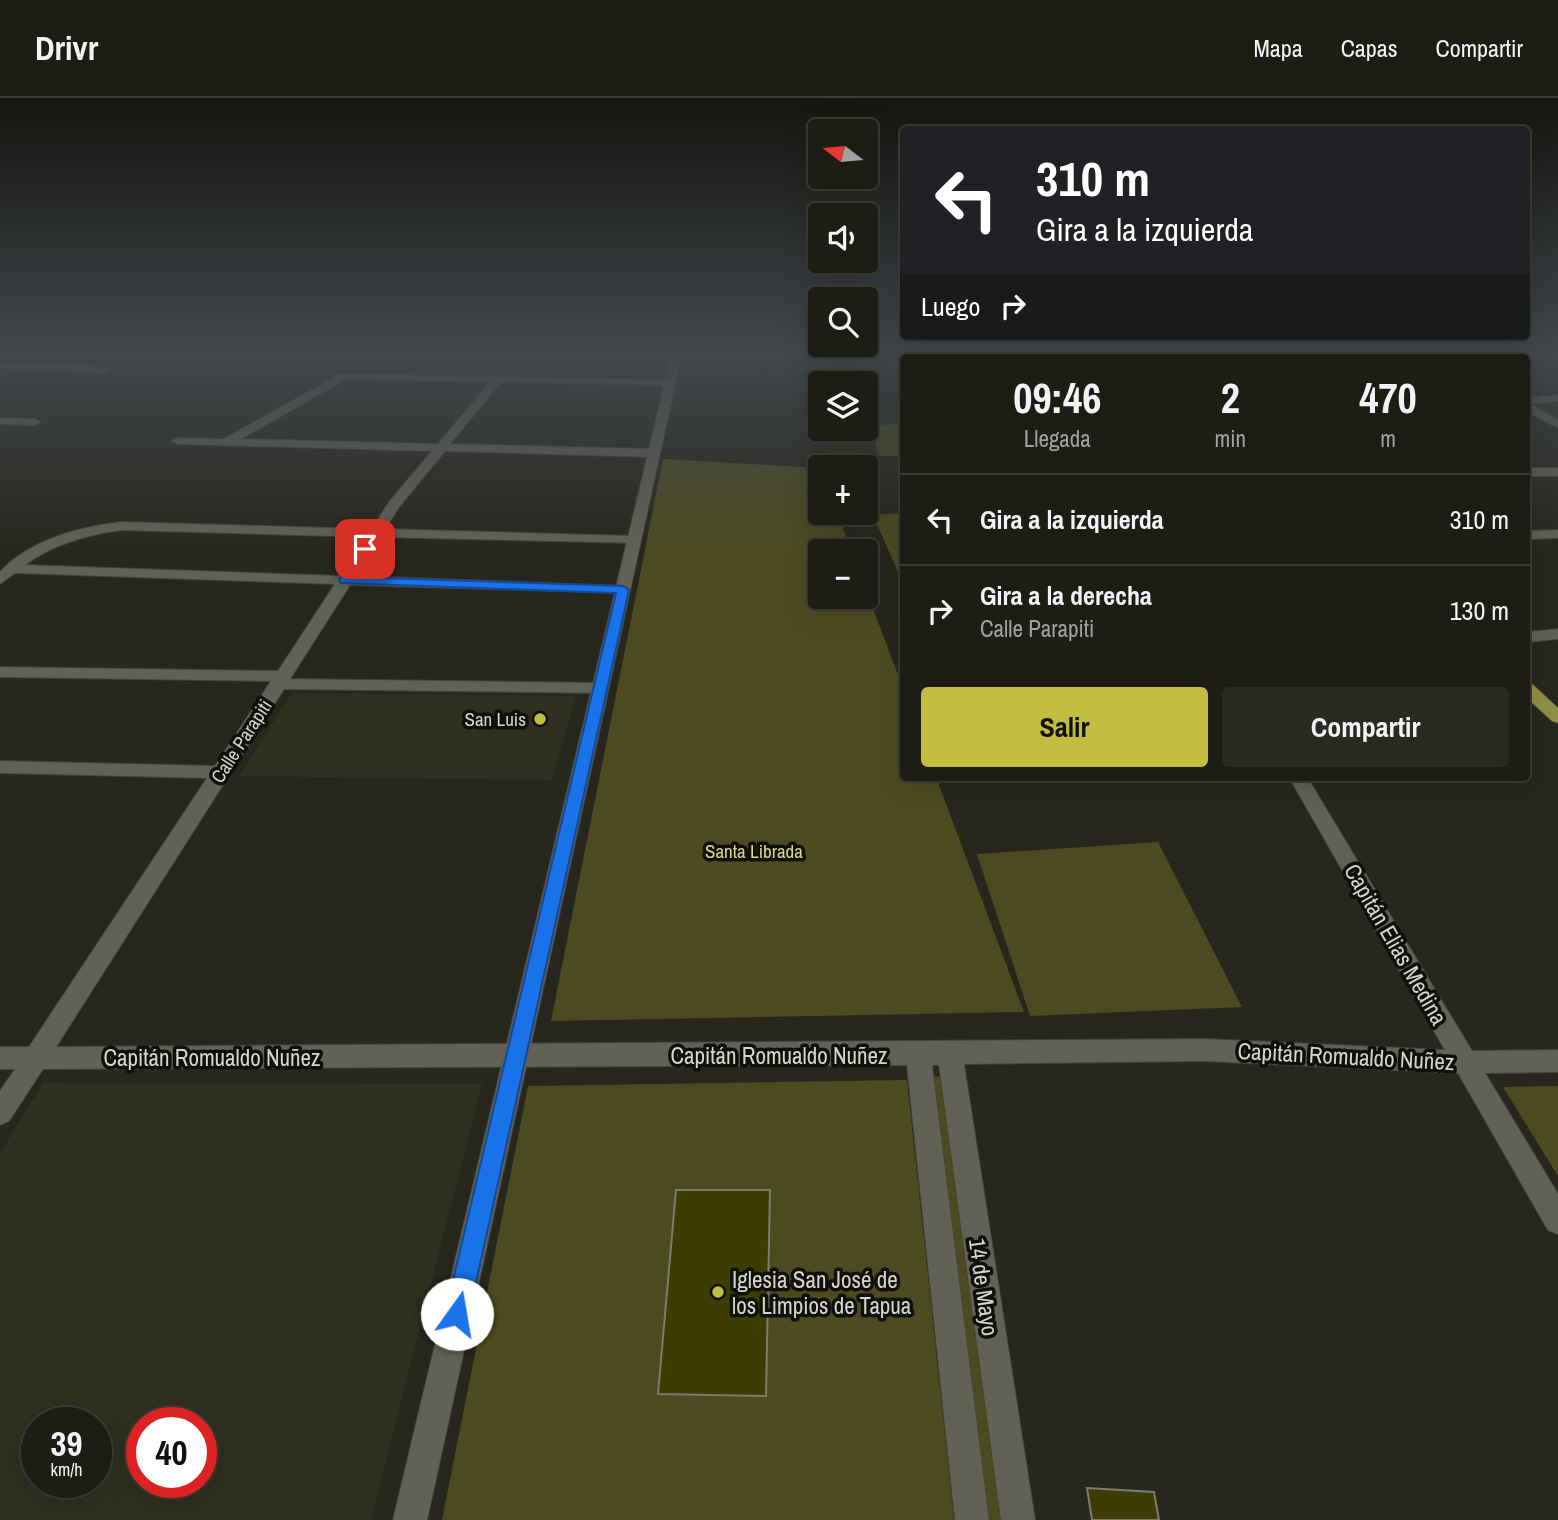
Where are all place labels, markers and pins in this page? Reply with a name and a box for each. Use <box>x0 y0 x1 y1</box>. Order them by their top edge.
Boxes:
pin <box>335 519 395 579</box>
place label: San Luis <box>464 706 526 732</box>
marker: San Luis <box>532 711 548 727</box>
place label: Iglesia San José de los Limpios de Tapua <box>732 1264 912 1321</box>
marker: Iglesia San José de los Limpios de Tapua <box>710 1284 726 1300</box>

